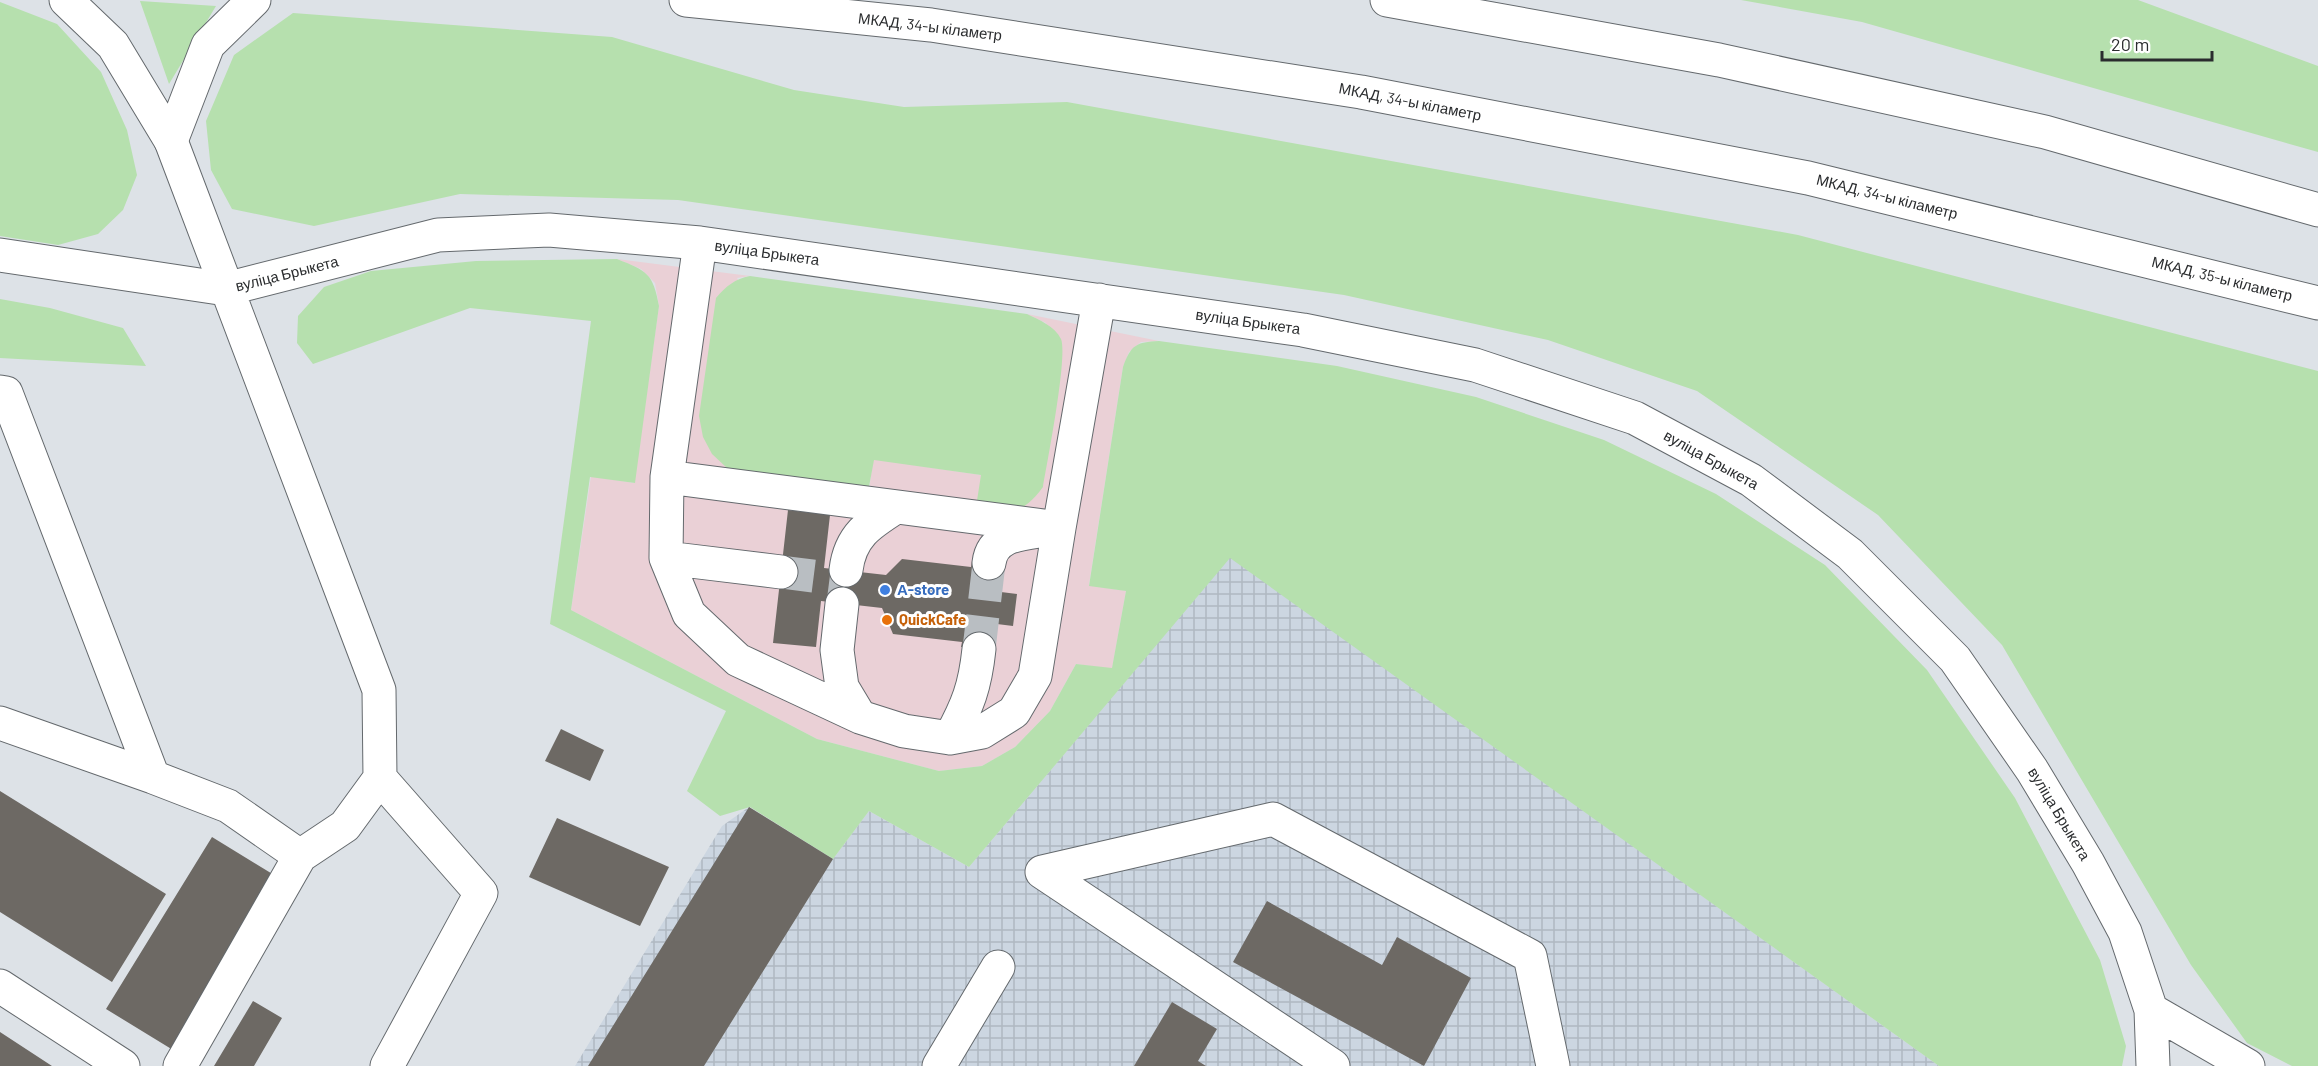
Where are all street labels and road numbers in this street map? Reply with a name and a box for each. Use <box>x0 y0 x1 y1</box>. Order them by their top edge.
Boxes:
street label: МКАД, 34-ы кіламетр <box>857 8 1003 44</box>
street label: МКАД, 34-ы кіламетр <box>1337 78 1483 124</box>
street label: МКАД, 34-ы кіламетр <box>1815 170 1960 222</box>
street label: вуліца Брыкета <box>714 236 821 268</box>
street label: вуліца Брыкета <box>233 251 341 295</box>
street label: МКАД, 35-ы кіламетр <box>2150 252 2294 304</box>
street label: вуліца Брыкета <box>1195 305 1302 337</box>
street label: вуліца Брыкета <box>1661 426 1763 493</box>
street label: вуліца Брыкета <box>2025 764 2095 864</box>

